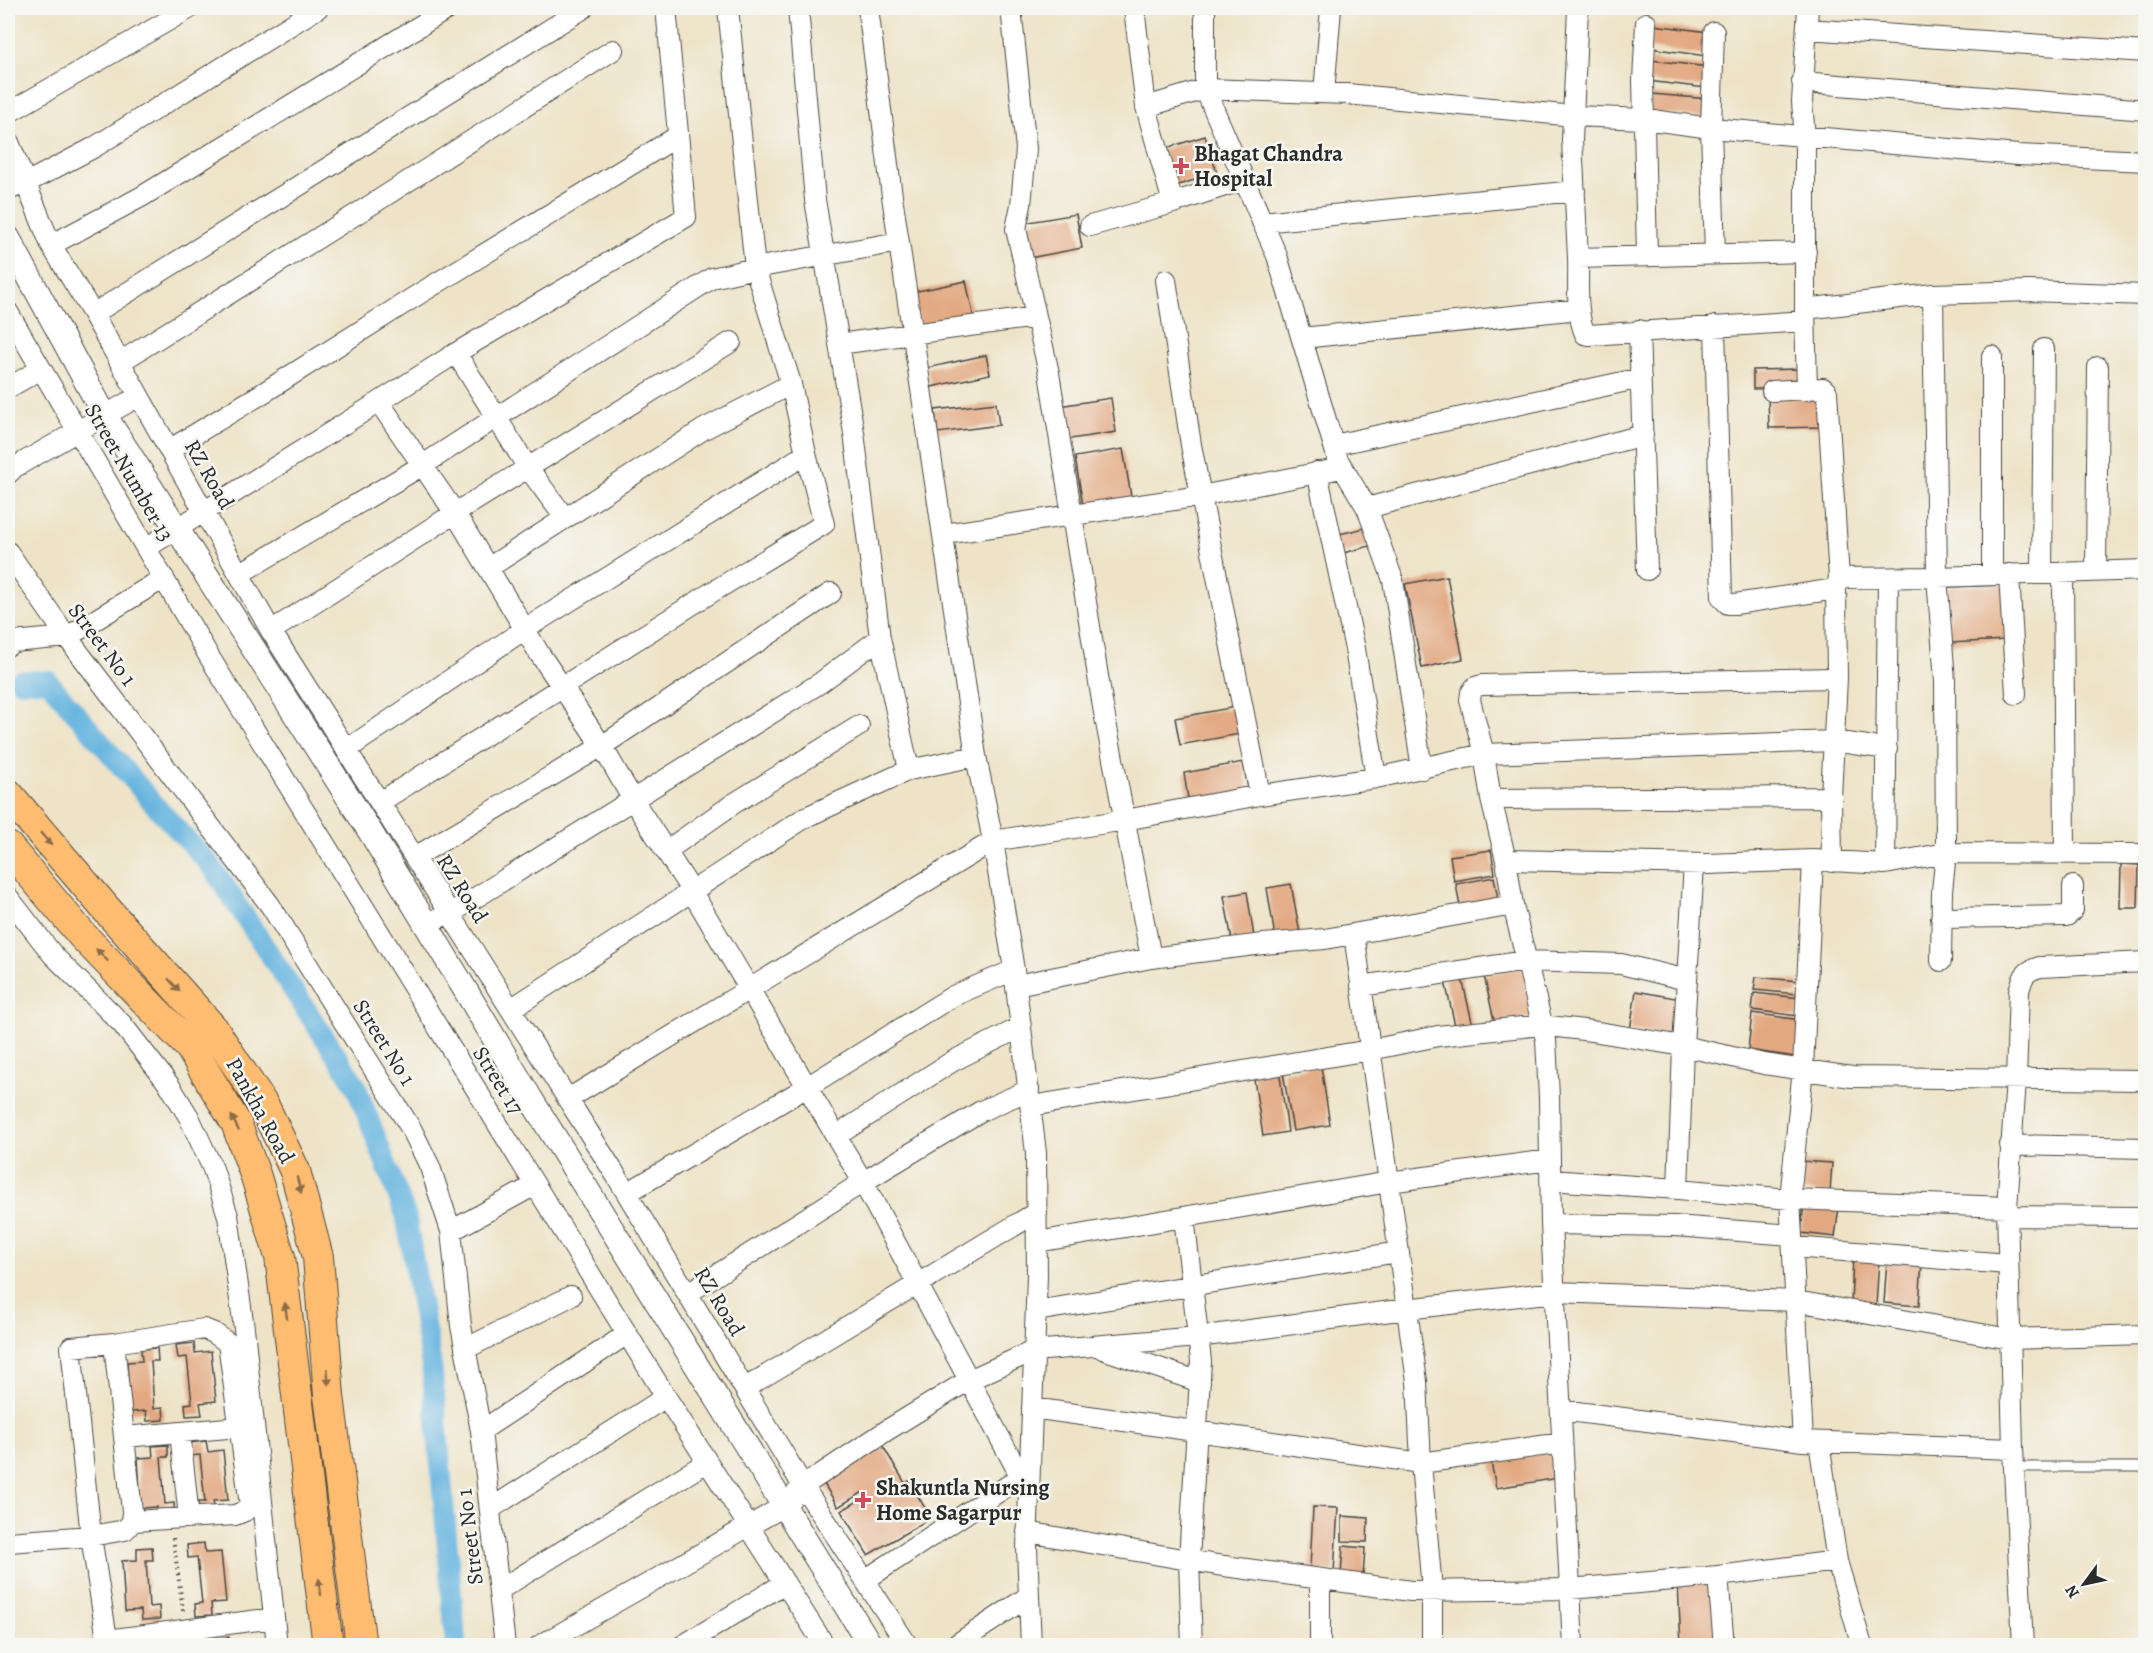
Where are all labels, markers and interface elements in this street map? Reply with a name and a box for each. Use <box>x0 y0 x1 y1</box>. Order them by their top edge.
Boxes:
place label: Bhagat Chandra Hospital <box>1194 139 1343 194</box>
marker: Bhagat Chandra Hospital <box>1172 157 1190 175</box>
street label: Street Number 13 <box>77 398 181 547</box>
street label: RZ Road <box>177 434 241 515</box>
street label: Street No 1 <box>61 597 143 692</box>
one-way arrow <box>39 831 52 846</box>
street label: RZ Road <box>429 848 495 929</box>
one-way arrow <box>95 948 109 963</box>
one-way arrow <box>167 977 180 992</box>
street label: Street No 1 <box>346 994 422 1091</box>
street label: Street 17 <box>466 1041 531 1121</box>
street label: Pankha Road <box>219 1052 302 1169</box>
one-way arrow <box>230 1115 240 1132</box>
one-way arrow <box>294 1175 304 1194</box>
street label: RZ Road <box>687 1261 752 1342</box>
one-way arrow <box>282 1301 291 1320</box>
one-way arrow <box>323 1367 333 1386</box>
place label: Shakuntla Nursing Home Sagarpur <box>876 1473 1050 1528</box>
street label: Street No 1 <box>449 1487 491 1587</box>
marker: Shakuntla Nursing Home Sagarpur <box>854 1491 872 1509</box>
north arrow <box>2054 1554 2114 1614</box>
one-way arrow <box>316 1578 325 1597</box>
text: N <box>2060 1580 2085 1603</box>

